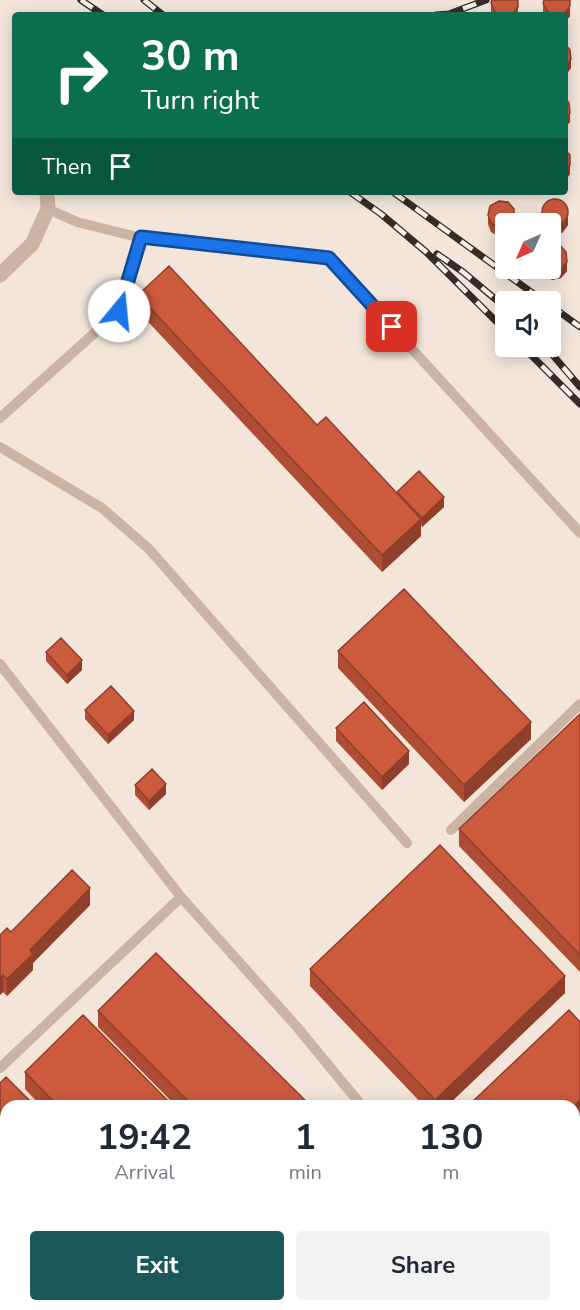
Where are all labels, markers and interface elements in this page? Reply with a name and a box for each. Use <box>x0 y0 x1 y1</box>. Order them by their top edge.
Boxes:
text: 30 m <box>141 28 240 85</box>
icon: right <box>42 36 120 114</box>
text: Turn right <box>141 82 259 119</box>
icon: arrive <box>104 150 137 183</box>
text: Then <box>42 152 92 182</box>
north arrow <box>495 213 561 279</box>
map controls <box>495 213 561 357</box>
position arrow <box>87 279 151 343</box>
button: sound <box>495 291 561 357</box>
pin <box>366 301 417 352</box>
icon: arrive <box>375 310 408 343</box>
text: 19:42 <box>97 1113 192 1162</box>
text: 1 <box>294 1113 316 1162</box>
text: 130 <box>418 1113 483 1162</box>
text: Arrival <box>114 1159 174 1186</box>
text: min <box>289 1159 322 1186</box>
text: m <box>442 1159 459 1186</box>
button: Exit <box>30 1231 284 1300</box>
button: Share <box>296 1231 550 1300</box>

